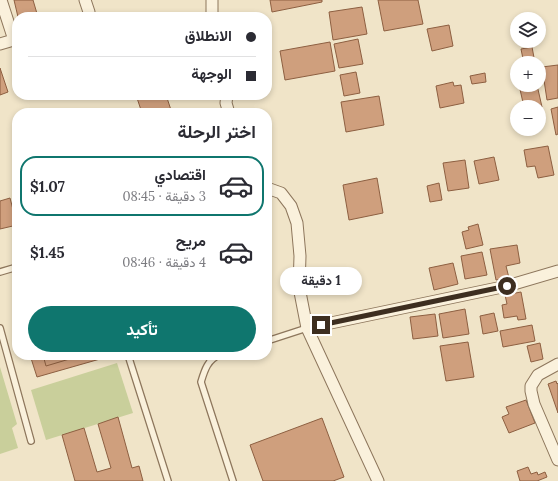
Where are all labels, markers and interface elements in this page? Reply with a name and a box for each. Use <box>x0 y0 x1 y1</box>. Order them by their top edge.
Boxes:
map controls <box>510 12 546 136</box>
button: layers <box>510 12 546 48</box>
text: الانطلاق <box>185 26 232 45</box>
button: + <box>510 56 546 92</box>
text: الوجهة <box>191 64 232 83</box>
button: − <box>510 100 546 136</box>
text: اختر الرحلة <box>177 120 256 143</box>
text: اقتصادي <box>154 165 206 184</box>
icon: car <box>218 168 254 204</box>
text: $1.07 <box>30 177 65 196</box>
text: 3 دقيقة · 08:45 <box>122 188 206 205</box>
text: مريح <box>176 231 206 250</box>
icon: car <box>218 234 254 270</box>
text: $1.45 <box>30 243 65 262</box>
text: 4 دقيقة · 08:46 <box>122 254 206 271</box>
callout: 1 دقيقة <box>280 267 362 295</box>
text: 1 دقيقة <box>301 272 341 289</box>
route start <box>498 277 516 295</box>
button: تأكيد <box>28 306 256 352</box>
route end <box>312 316 330 334</box>

